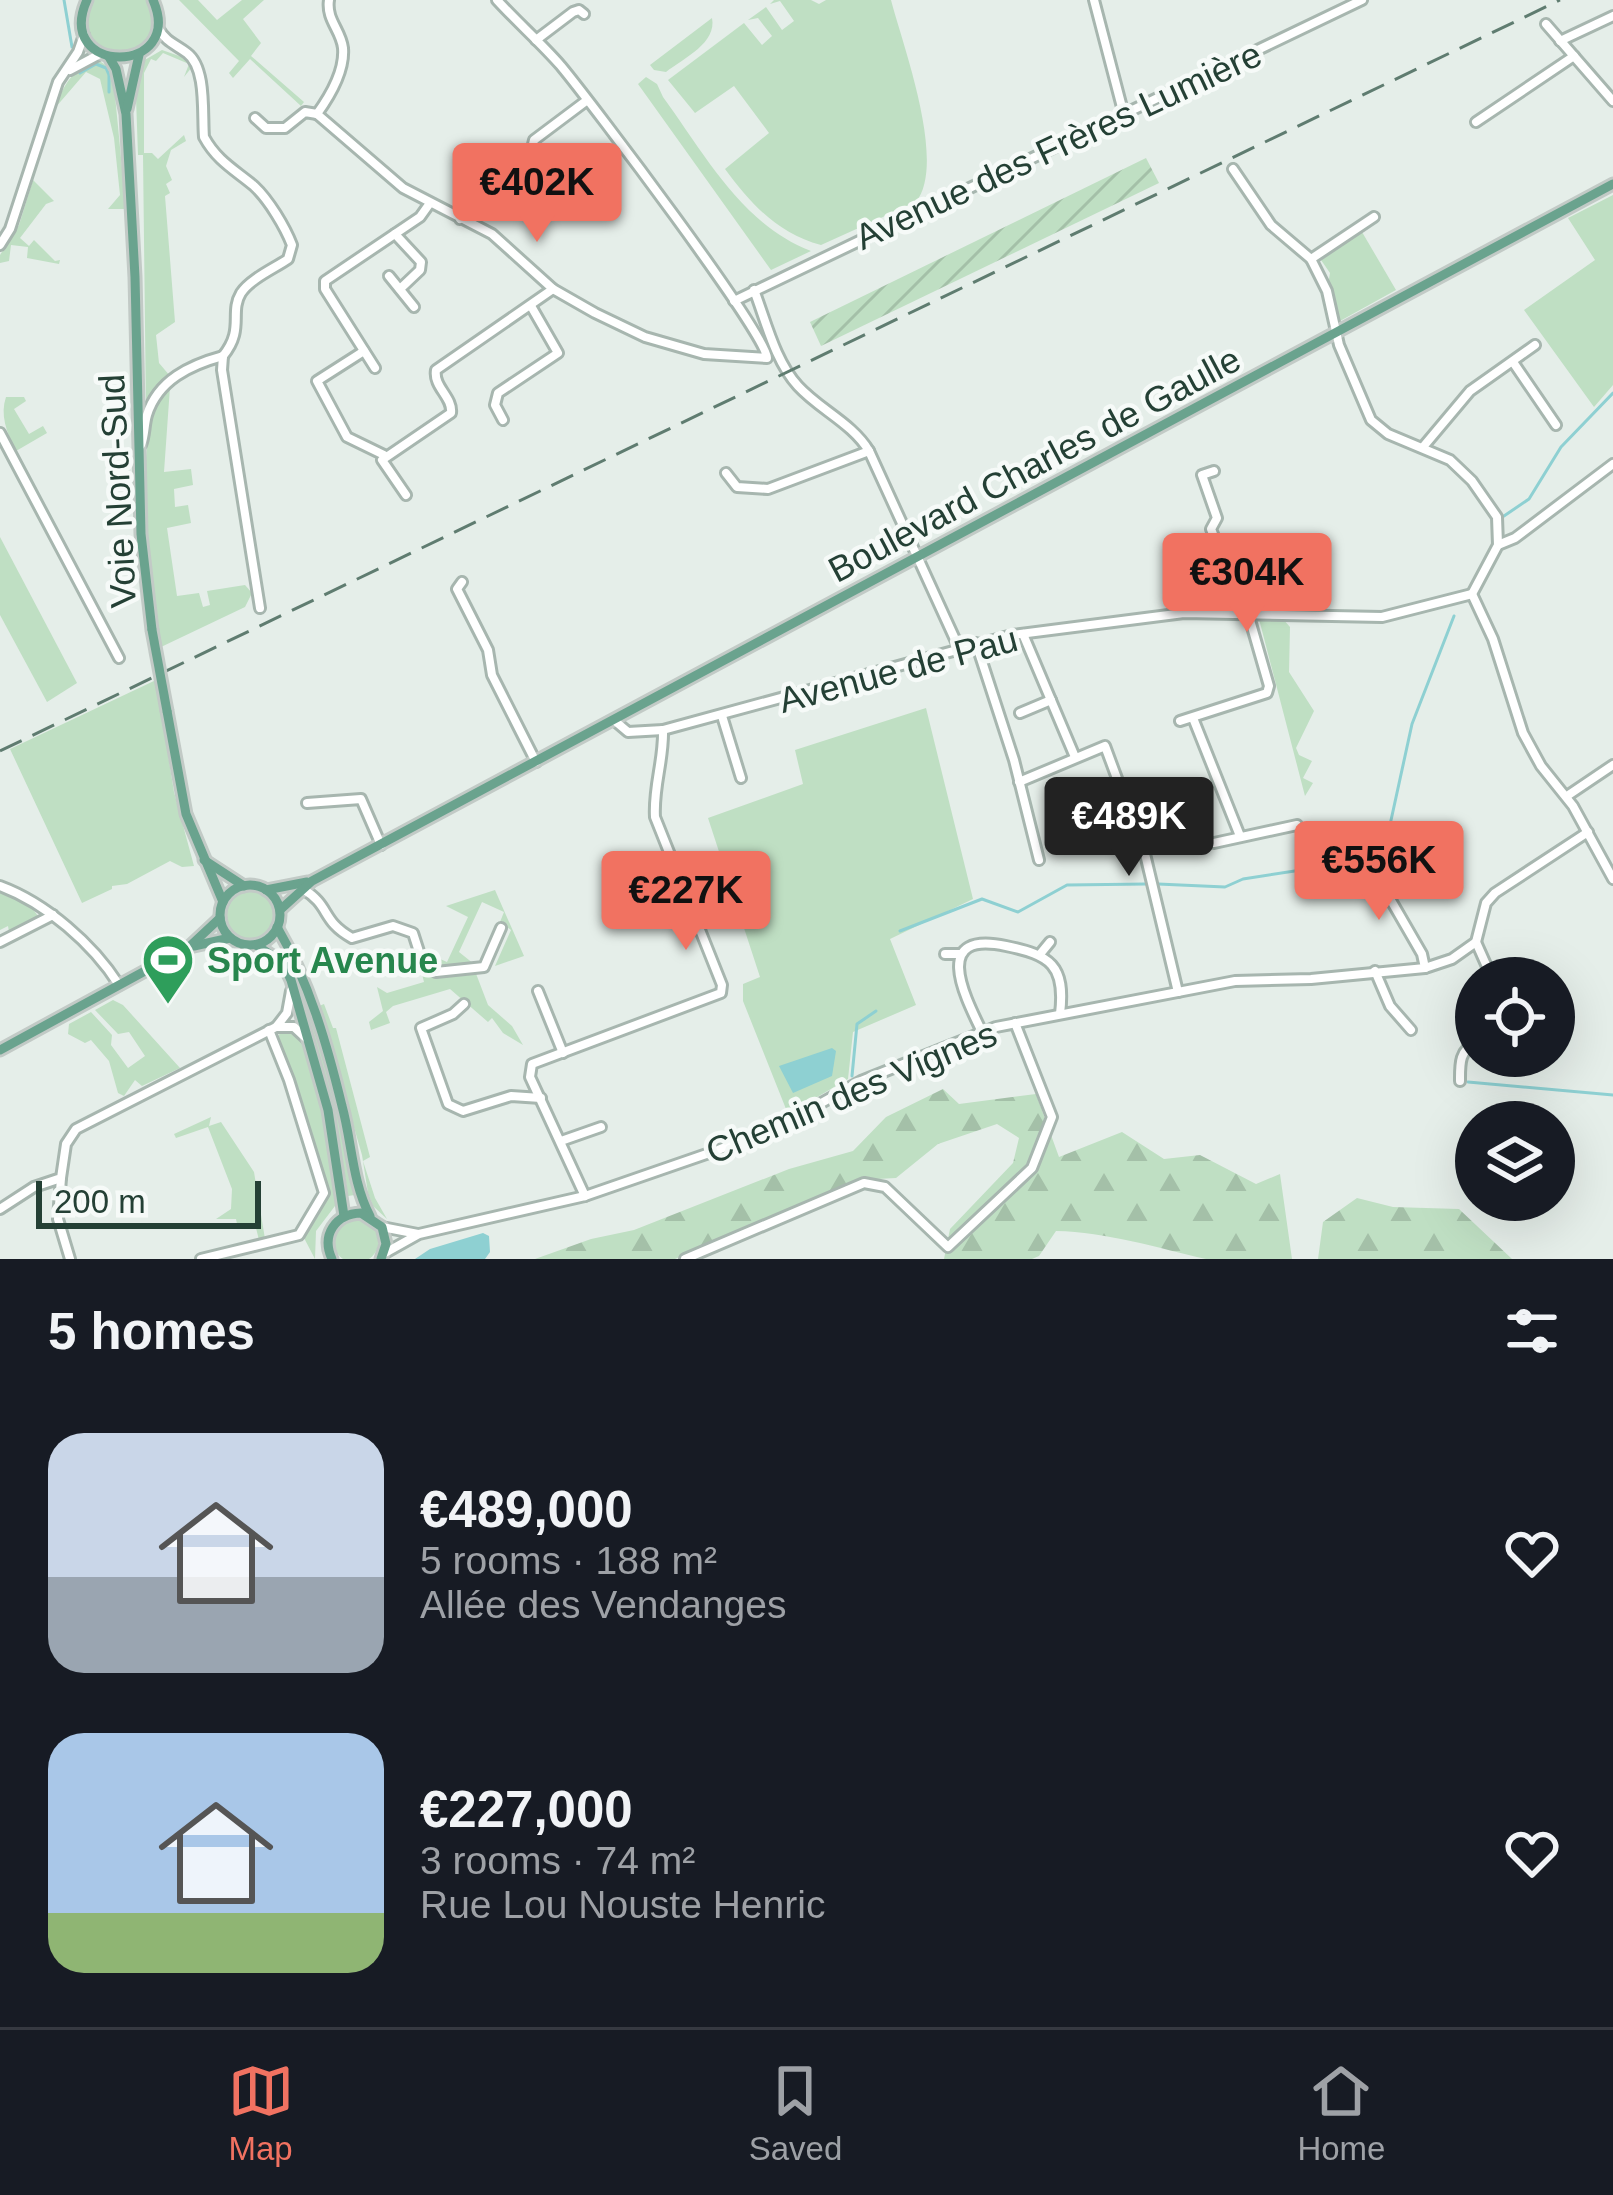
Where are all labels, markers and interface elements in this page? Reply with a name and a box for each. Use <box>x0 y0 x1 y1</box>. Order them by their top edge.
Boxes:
street label: Avenue des Frères Lumière <box>849 33 1268 258</box>
pin: €402K <box>453 143 621 245</box>
text: €402K <box>480 160 594 203</box>
street label: Boulevard Charles de Gaulle <box>821 338 1247 591</box>
street label: Voie Nord-Sud <box>91 373 144 609</box>
pin: €304K <box>1163 533 1331 635</box>
text: €304K <box>1190 550 1304 593</box>
street label: Avenue de Pau <box>774 618 1022 721</box>
pin: €489K <box>1045 777 1213 879</box>
text: €489K <box>1072 794 1186 837</box>
pin: €556K <box>1295 821 1463 923</box>
text: €556K <box>1322 838 1436 881</box>
pin: €227K <box>602 851 770 953</box>
text: €227K <box>629 868 743 911</box>
sports icon: Sport Avenue <box>140 932 196 1006</box>
place label: Sport Avenue <box>207 940 438 981</box>
map controls <box>1455 957 1575 1221</box>
button: locate <box>1455 957 1575 1077</box>
street label: Chemin des Vignes <box>700 1013 1003 1172</box>
button: layers <box>1455 1101 1575 1221</box>
scale bar <box>36 1175 261 1228</box>
text: 200 m <box>54 1183 146 1220</box>
icon: filters <box>1499 1298 1565 1364</box>
text: 5 homes <box>48 1303 255 1360</box>
icon: home <box>144 1481 288 1625</box>
text: €489,000 <box>420 1481 633 1538</box>
icon: heart <box>1499 1520 1565 1586</box>
text: 5 rooms · 188 m² <box>420 1539 717 1582</box>
text: Allée des Vendanges <box>420 1583 786 1626</box>
icon: home <box>144 1781 288 1925</box>
text: €227,000 <box>420 1781 633 1838</box>
icon: heart <box>1499 1820 1565 1886</box>
text: 3 rooms · 74 m² <box>420 1839 695 1882</box>
text: Rue Lou Nouste Henric <box>420 1883 825 1926</box>
tab: Map <box>228 2058 294 2168</box>
tab: Saved <box>749 2058 842 2168</box>
tab: Home <box>1297 2058 1385 2168</box>

